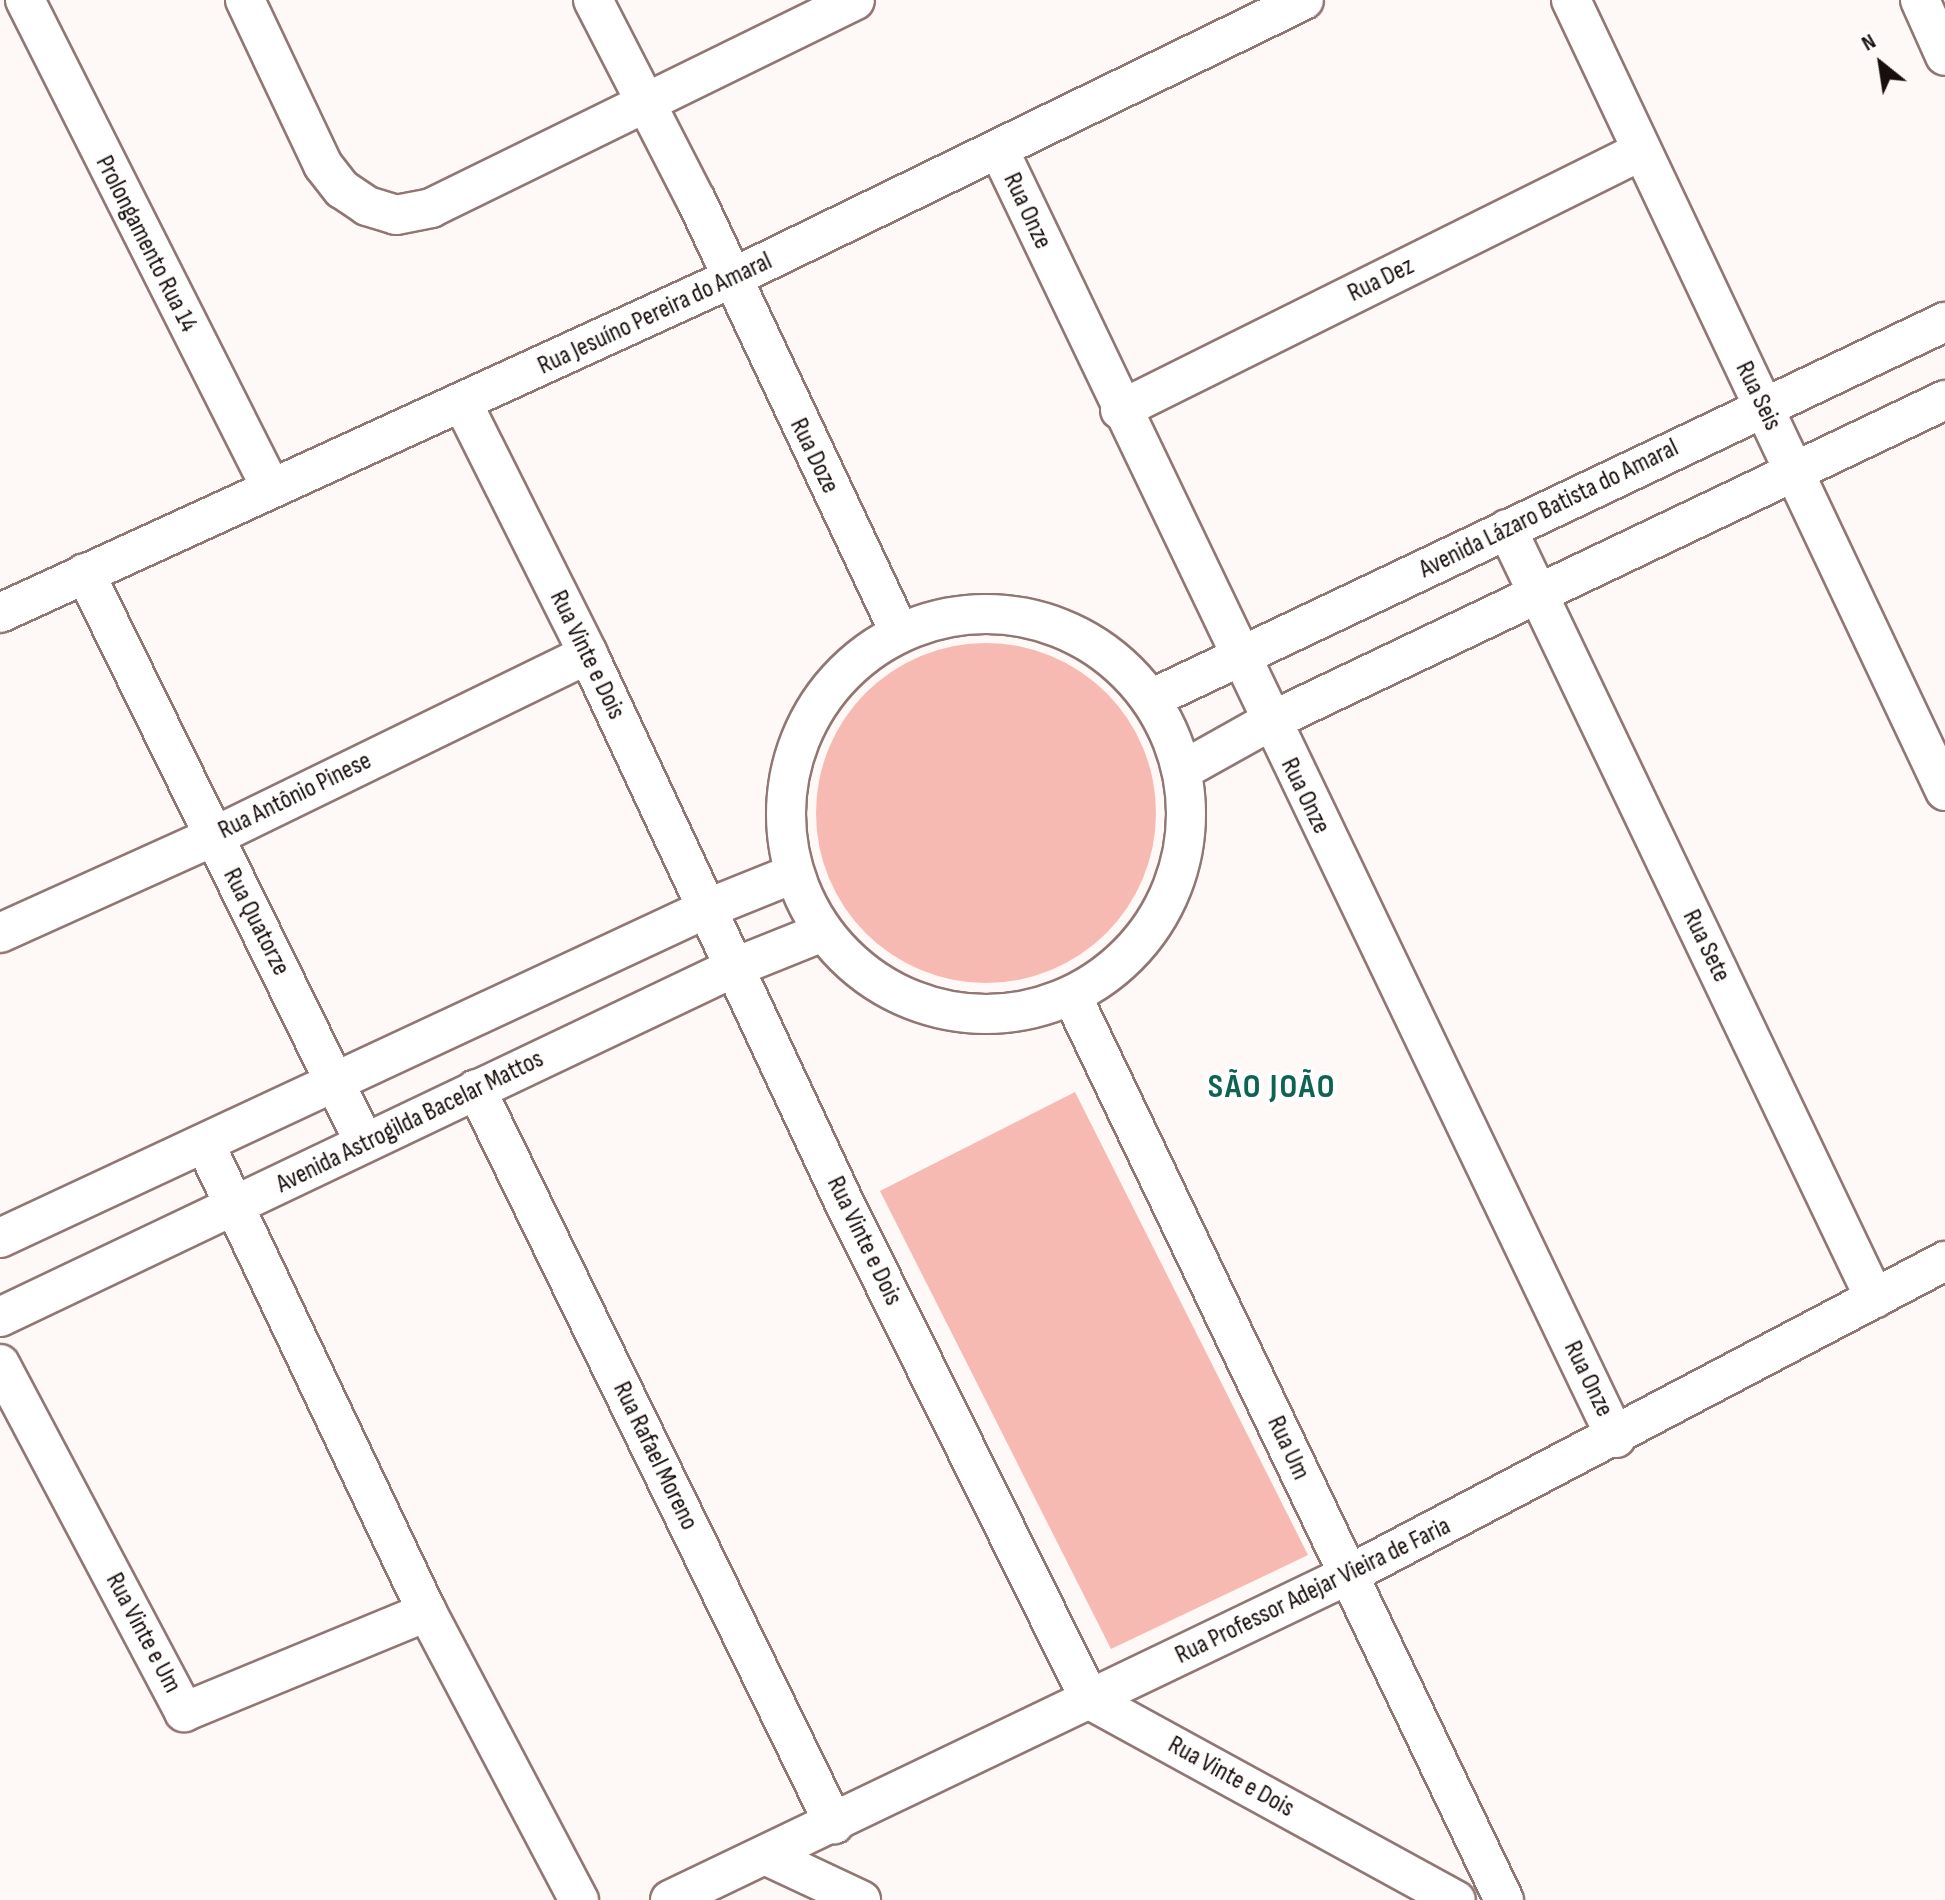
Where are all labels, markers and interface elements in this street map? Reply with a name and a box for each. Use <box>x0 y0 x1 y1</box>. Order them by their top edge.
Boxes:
north arrow <box>1841 24 1921 104</box>
text: N <box>1857 28 1881 57</box>
street label: Prolongamento Rua 14 <box>88 151 204 337</box>
street label: Rua Onze <box>996 168 1058 254</box>
street label: Rua Jesuíno Pereira do Amaral <box>533 246 777 382</box>
street label: Rua Dez <box>1343 251 1419 309</box>
street label: Rua Seis <box>1728 356 1788 436</box>
street label: Rua Doze <box>782 413 846 499</box>
street label: Avenida Lázaro Batista do Amaral <box>1414 433 1684 585</box>
street label: Rua Vinte e Dois <box>542 585 632 725</box>
street label: Rua Antônio Pinese <box>213 745 377 847</box>
street label: Rua Onze <box>1273 753 1337 839</box>
street label: Rua Quatorze <box>216 863 296 981</box>
street label: Rua Sete <box>1675 905 1737 987</box>
street label: Avenida Astrogilda Bacelar Mattos <box>271 1044 549 1200</box>
district label: SÃO JOÃO <box>1208 1067 1336 1107</box>
street label: Rua Vinte e Dois <box>819 1171 909 1311</box>
street label: Rua Onze <box>1556 1336 1620 1422</box>
street label: Rua Rafael Moreno <box>606 1377 704 1535</box>
street label: Rua Um <box>1260 1411 1316 1485</box>
street label: Rua Professor Adejar Vieira de Faria <box>1170 1511 1456 1671</box>
street label: Rua Vinte e Um <box>98 1568 188 1698</box>
street label: Rua Vinte e Dois <box>1162 1730 1300 1824</box>

